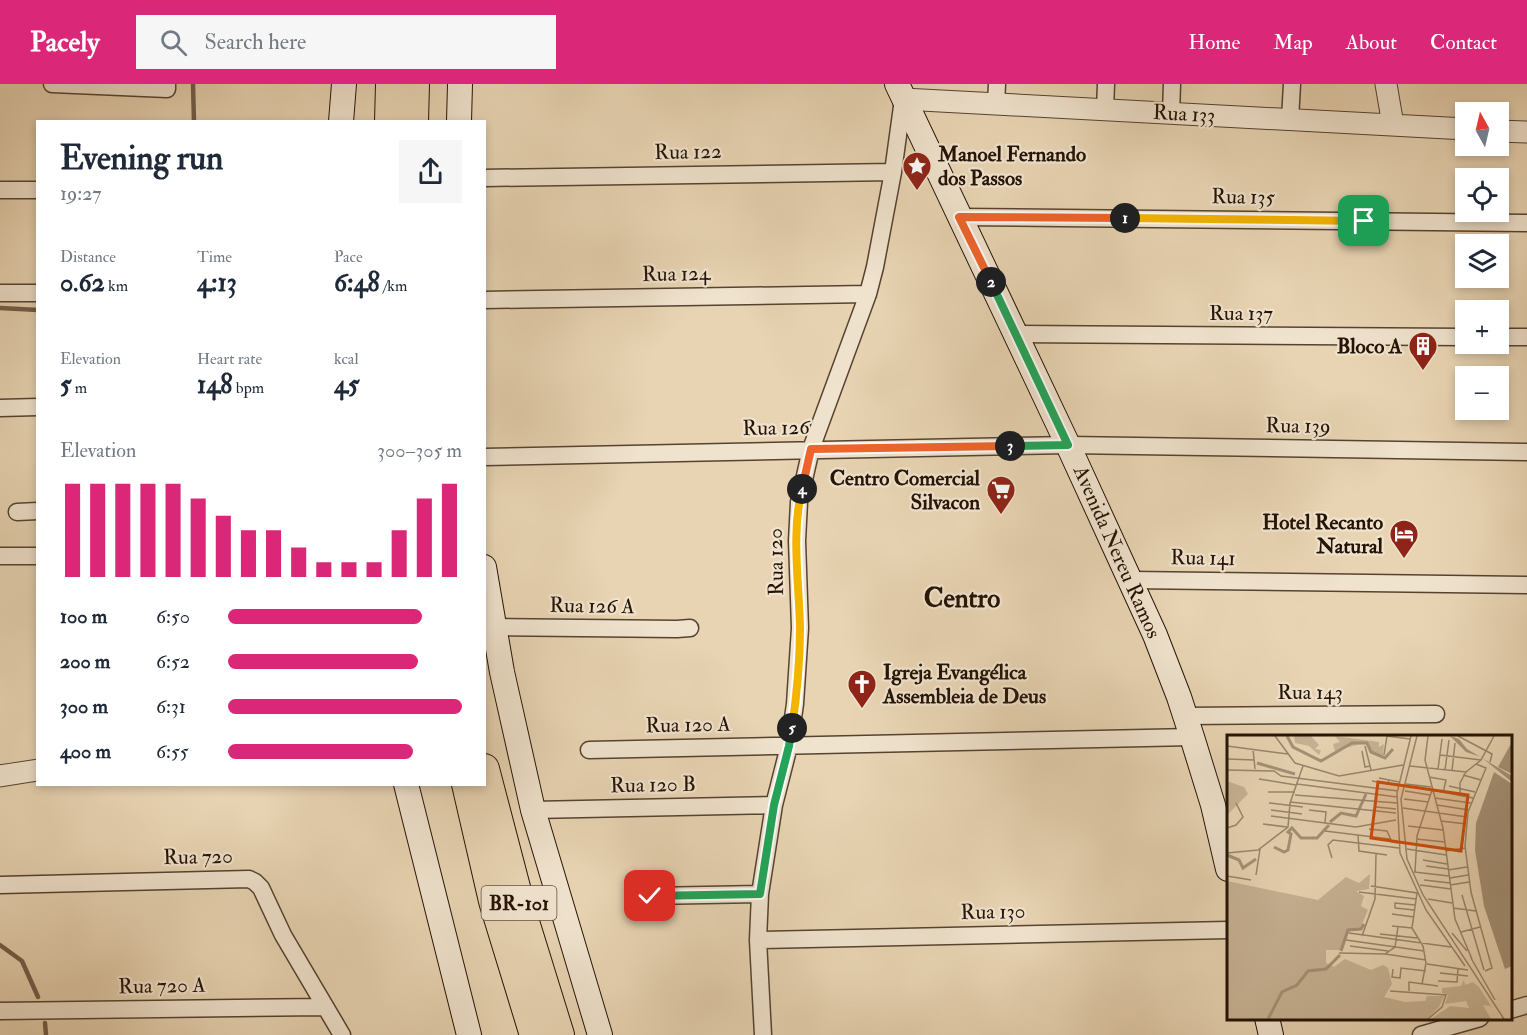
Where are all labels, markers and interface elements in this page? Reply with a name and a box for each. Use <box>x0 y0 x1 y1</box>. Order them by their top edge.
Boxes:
search box <box>136 15 556 69</box>
text: Pacely <box>30 25 100 60</box>
icon: search <box>157 26 190 59</box>
text: Search here <box>205 28 306 56</box>
text: Home <box>1188 29 1240 56</box>
text: Map <box>1273 29 1313 56</box>
text: About <box>1346 29 1397 56</box>
text: Contact <box>1430 29 1497 56</box>
street label: Rua 133 <box>1152 99 1216 129</box>
north arrow <box>1455 102 1509 156</box>
map controls <box>1455 102 1509 420</box>
text: Evening run <box>60 138 223 179</box>
street label: Rua 122 <box>654 138 722 166</box>
button: share <box>399 140 462 203</box>
place label: Manoel Fernando dos Passos <box>937 141 1086 192</box>
place icon: Manoel Fernando dos Passos <box>901 150 933 192</box>
button: locate <box>1455 168 1509 222</box>
text: 19:27 <box>60 181 102 206</box>
street label: Rua 135 <box>1211 183 1276 211</box>
pin <box>1338 195 1389 246</box>
pin: 1 <box>1110 203 1140 233</box>
icon: arrive <box>1347 204 1380 237</box>
text: 1 <box>1122 208 1128 228</box>
button: layers <box>1455 234 1509 288</box>
text: Distance <box>60 247 116 267</box>
text: Time <box>197 247 232 267</box>
text: Pace <box>334 247 363 267</box>
street label: Rua 124 <box>642 260 712 288</box>
text: 0.62 <box>60 267 105 299</box>
text: 4:13 <box>197 267 237 299</box>
text: 6:48 <box>334 267 380 299</box>
pin: 2 <box>976 267 1006 297</box>
text: 2 <box>987 272 995 292</box>
text: km <box>105 276 128 296</box>
text: /km <box>380 276 407 296</box>
street label: Rua 137 <box>1209 300 1273 327</box>
button: + <box>1455 300 1509 354</box>
building icon: Bloco A <box>1407 330 1439 372</box>
place label: Bloco A <box>1337 333 1403 360</box>
text: Elevation <box>60 349 121 369</box>
text: Heart rate <box>197 349 262 369</box>
text: kcal <box>334 349 359 369</box>
button: − <box>1455 366 1509 420</box>
text: 5 <box>60 369 71 401</box>
text: 148 <box>197 369 233 401</box>
text: 45 <box>334 369 359 401</box>
text: m <box>71 378 87 398</box>
text: bpm <box>233 378 264 398</box>
street label: Rua 139 <box>1265 412 1331 440</box>
street label: Rua 126 <box>742 414 811 442</box>
pin: 3 <box>995 431 1025 461</box>
text: 3 <box>1007 436 1013 456</box>
text: Elevation <box>60 438 136 463</box>
text: 300–305 m <box>377 438 462 463</box>
street label: Avenida Nereu Ramos <box>1066 460 1167 643</box>
place label: Centro Comercial Silvacon <box>830 465 981 516</box>
pin: 4 <box>787 474 817 504</box>
supermarket icon: Centro Comercial Silvacon <box>985 474 1017 516</box>
text: 4 <box>798 479 806 499</box>
place label: Hotel Recanto Natural <box>1262 509 1384 560</box>
hotel icon: Hotel Recanto Natural <box>1388 518 1420 560</box>
street label: Rua 120 <box>762 528 790 596</box>
street label: Rua 141 <box>1170 544 1236 572</box>
district label: Centro <box>924 582 1000 615</box>
street label: Rua 126 A <box>549 592 635 620</box>
text: 100 m <box>60 604 107 629</box>
text: 6:50 <box>156 604 190 629</box>
text: 200 m <box>60 649 110 674</box>
text: 6:52 <box>156 649 190 674</box>
place label: Igreja Evangélica Assembleia de Deus <box>882 659 1046 710</box>
church icon: Igreja Evangélica Assembleia de Deus <box>846 668 878 710</box>
street label: Rua 143 <box>1277 679 1343 706</box>
text: 300 m <box>60 694 108 719</box>
text: 6:31 <box>156 694 186 719</box>
street label: Rua 120 A <box>645 711 731 739</box>
pin: 5 <box>777 713 807 743</box>
text: 5 <box>788 718 796 738</box>
inset map <box>1227 735 1512 1020</box>
text: 400 m <box>60 739 111 764</box>
text: 6:55 <box>156 739 189 764</box>
street label: Rua 120 B <box>610 771 696 799</box>
street label: Rua 720 <box>163 843 233 871</box>
pin <box>624 870 675 921</box>
icon: check <box>633 879 666 912</box>
road number: BR-101 <box>482 886 556 920</box>
street label: Rua 130 <box>960 898 1026 926</box>
street label: Rua 720 A <box>118 972 206 1000</box>

